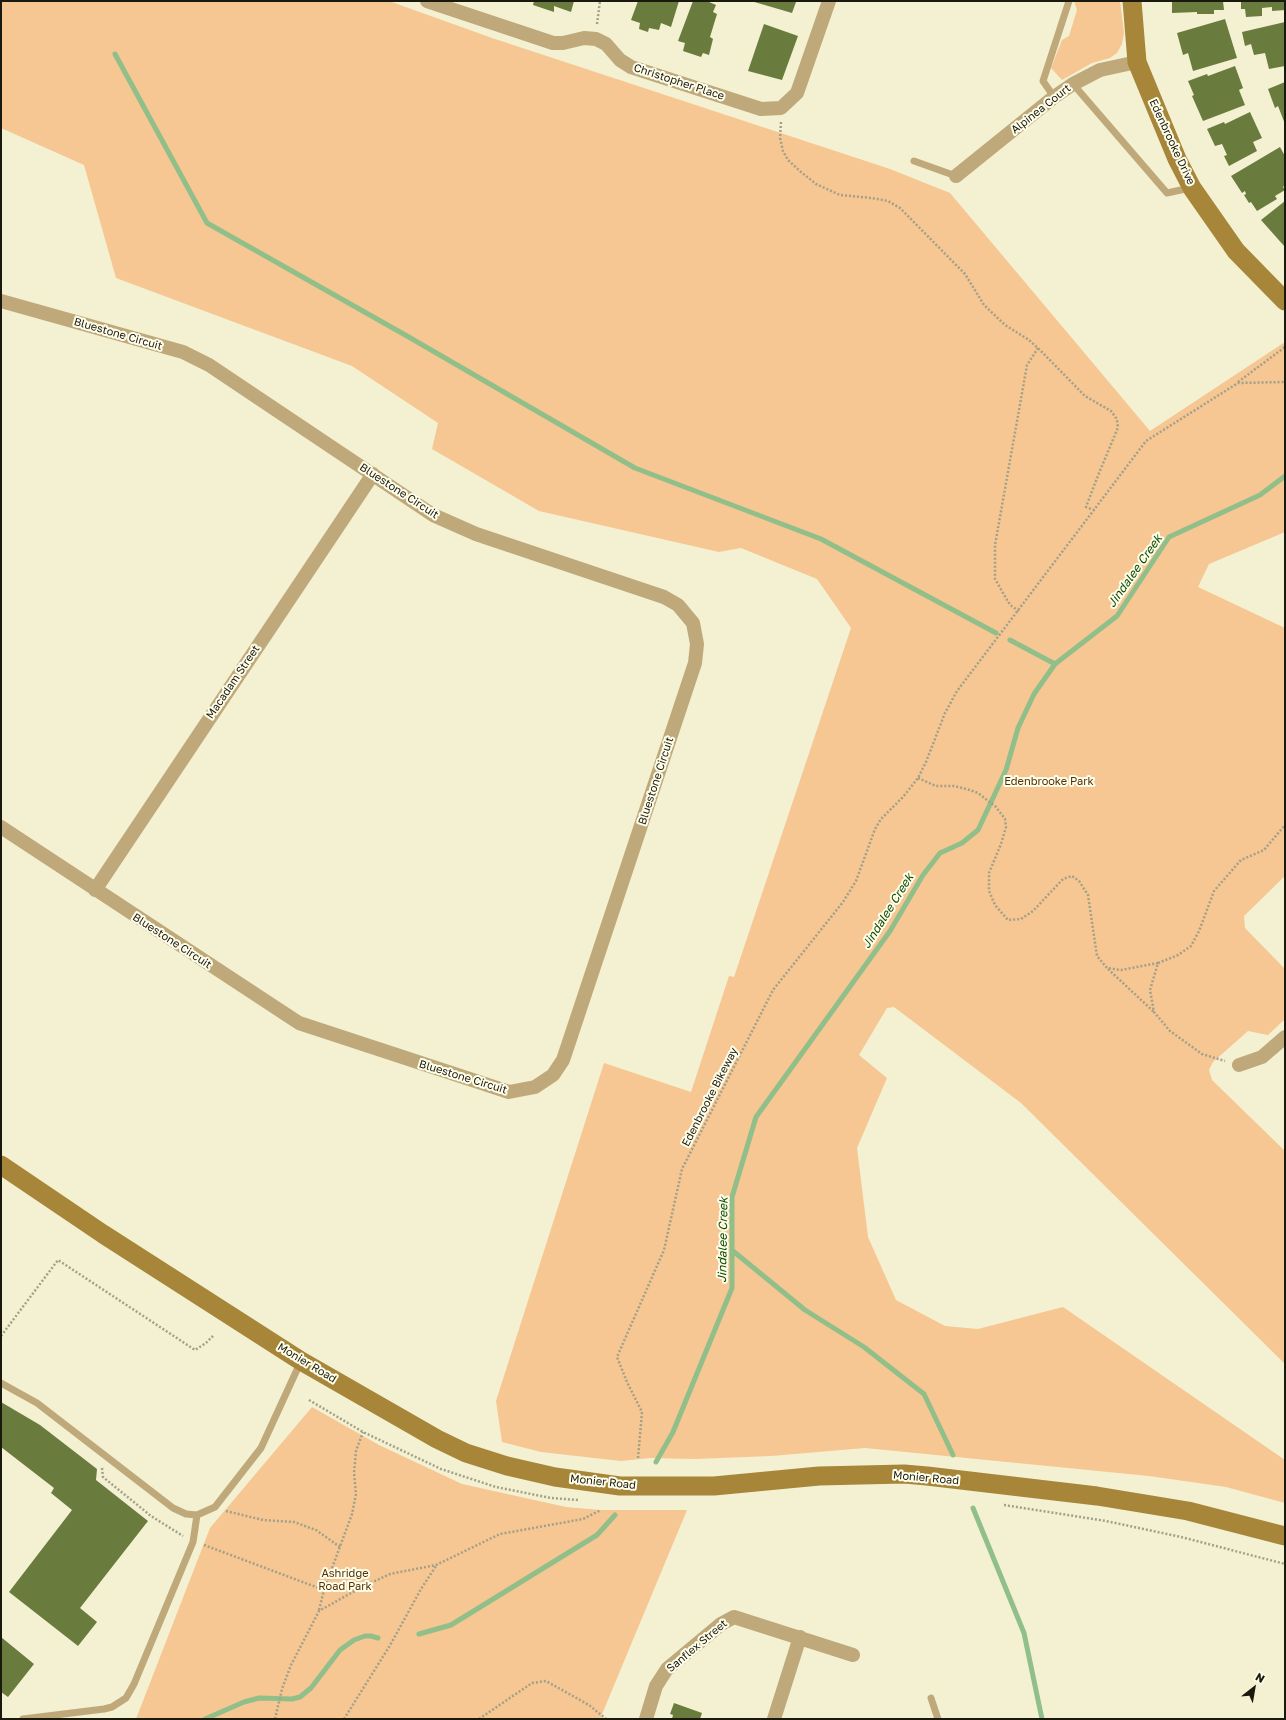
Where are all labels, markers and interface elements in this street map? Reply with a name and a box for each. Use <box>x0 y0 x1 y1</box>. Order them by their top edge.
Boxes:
street label: Christopher Place <box>632 61 726 103</box>
street label: Alpinea Court <box>1009 82 1073 136</box>
street label: Edenbrooke Drive <box>1146 97 1198 187</box>
street label: Bluestone Circuit <box>72 315 164 353</box>
street label: Bluestone Circuit <box>357 461 441 521</box>
water label: Jindalee Creek <box>1105 532 1165 610</box>
street label: Macadam Street <box>204 643 262 721</box>
street label: Bluestone Circuit <box>636 736 676 826</box>
park label: Edenbrooke Park <box>1004 775 1094 789</box>
water label: Jindalee Creek <box>859 871 917 951</box>
street label: Bluestone Circuit <box>130 911 214 971</box>
street label: Edenbrooke Bikeway <box>679 1045 741 1149</box>
street label: Bluestone Circuit <box>417 1057 509 1097</box>
water label: Jindalee Creek <box>715 1197 731 1283</box>
street label: Monier Road <box>275 1340 339 1386</box>
street label: Monier Road <box>892 1469 960 1487</box>
street label: Monier Road <box>569 1472 637 1492</box>
park label: Ashridge Road Park <box>318 1567 372 1593</box>
street label: Sanflex Street <box>664 1617 730 1675</box>
north arrow <box>1234 1668 1274 1708</box>
text: N <box>1254 1670 1267 1685</box>

